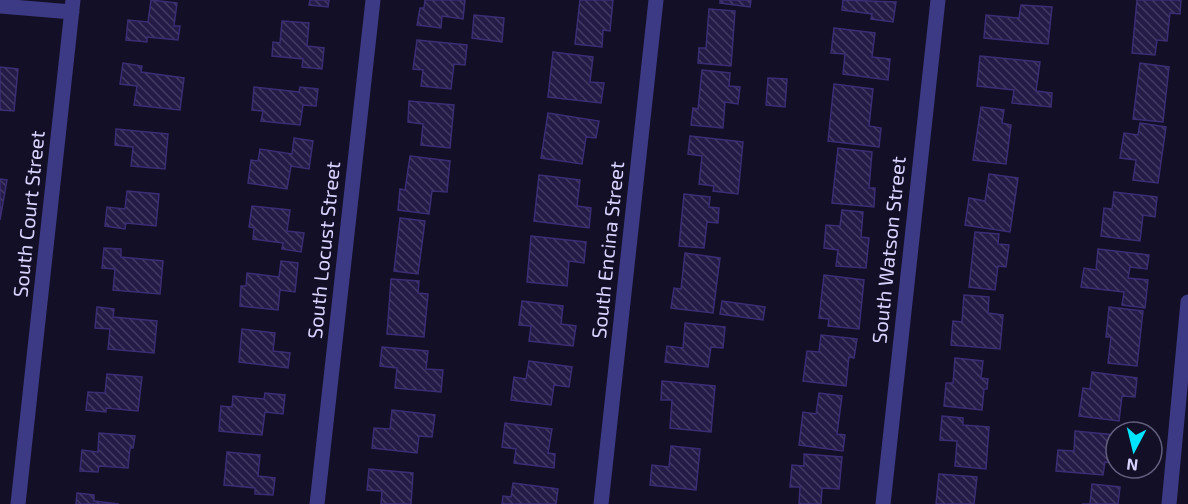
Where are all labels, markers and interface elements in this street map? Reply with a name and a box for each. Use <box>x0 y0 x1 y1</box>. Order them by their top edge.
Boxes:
street label: South Court Street <box>7 129 49 298</box>
street label: South Watson Street <box>866 155 910 345</box>
street label: South Locust Street <box>302 160 344 340</box>
street label: South Encina Street <box>586 160 628 340</box>
north arrow <box>1104 420 1164 480</box>
text: N <box>1125 455 1139 476</box>

